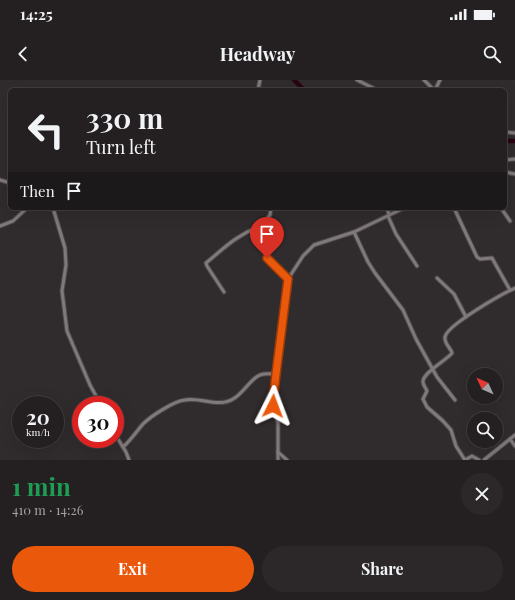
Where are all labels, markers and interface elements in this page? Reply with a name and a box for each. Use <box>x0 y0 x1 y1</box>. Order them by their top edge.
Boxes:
text: 14:25 <box>20 4 53 24</box>
text: Headway <box>220 42 295 66</box>
icon: back <box>12 43 34 65</box>
icon: search <box>481 43 503 65</box>
text: 330 m <box>86 99 163 136</box>
icon: left <box>20 104 72 156</box>
text: Turn left <box>86 135 156 159</box>
icon: arrive <box>63 180 85 202</box>
text: Then <box>20 181 55 201</box>
pin <box>250 217 284 258</box>
icon: arrive <box>256 223 278 245</box>
north arrow <box>467 368 503 404</box>
map controls <box>467 368 503 448</box>
position arrow <box>252 385 294 427</box>
speed limit sign: 30 <box>72 396 124 448</box>
text: 20 <box>26 403 50 430</box>
button: search <box>467 412 503 448</box>
text: km/h <box>26 425 50 439</box>
text: 1 min <box>12 470 71 502</box>
button: close <box>461 473 503 515</box>
text: 410 m · 14:26 <box>12 501 83 518</box>
button: Exit <box>12 546 254 592</box>
button: Share <box>262 546 503 592</box>

